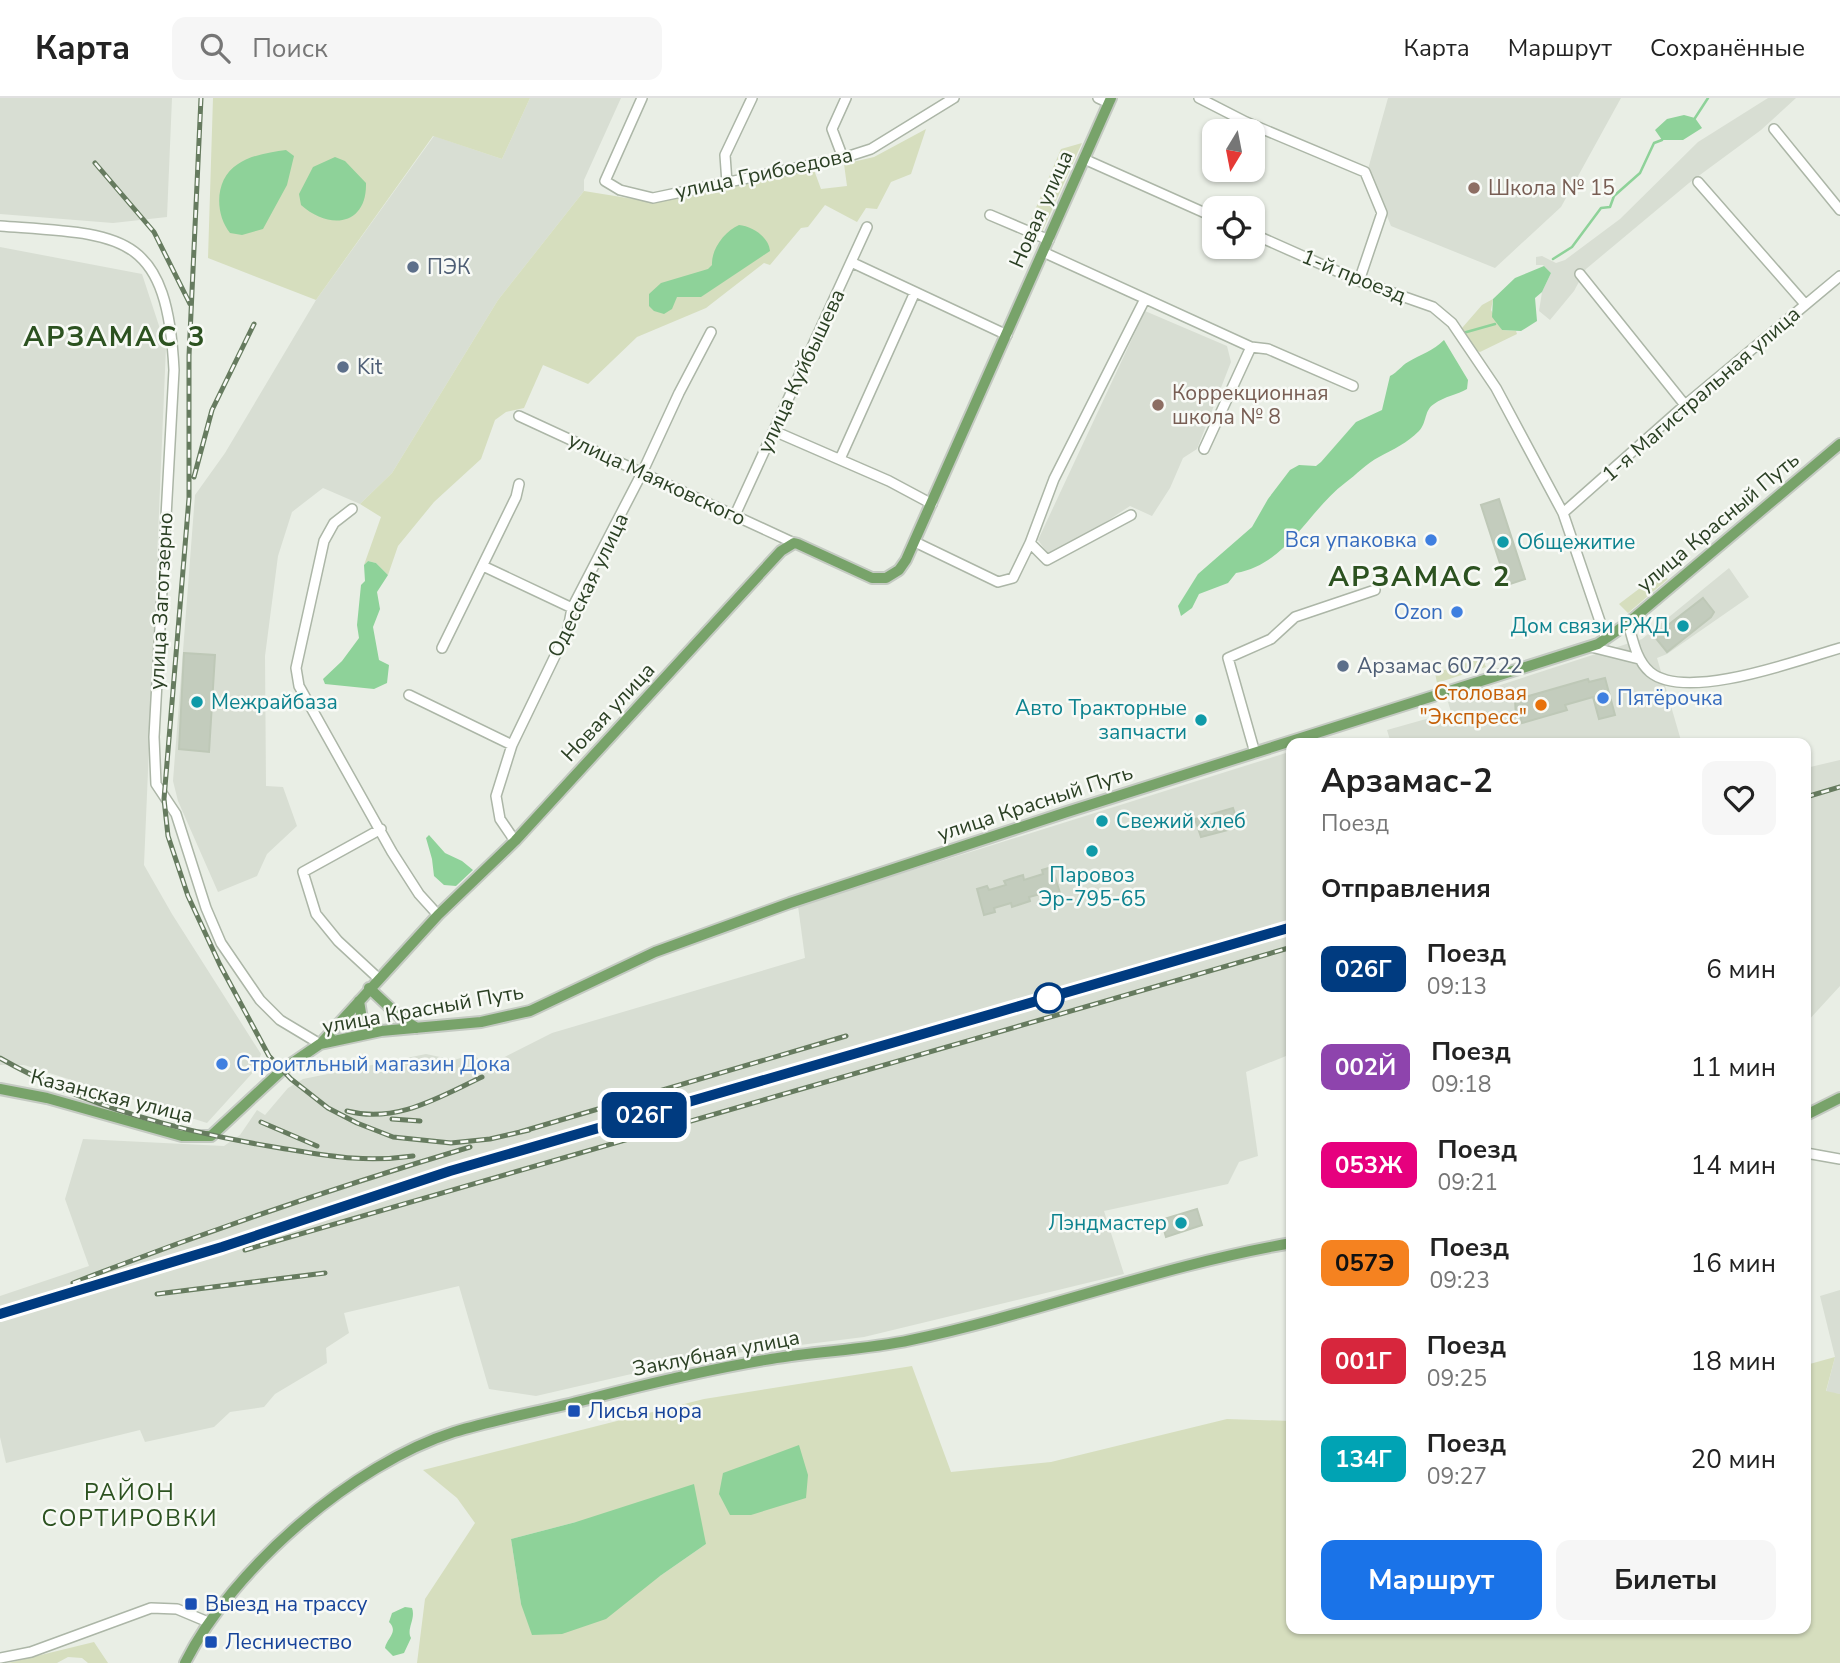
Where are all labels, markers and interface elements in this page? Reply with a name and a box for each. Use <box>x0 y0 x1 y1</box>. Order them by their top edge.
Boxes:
search box <box>172 17 662 80</box>
text: Карта <box>35 26 130 71</box>
icon: search <box>196 29 234 67</box>
text: Поиск <box>252 31 328 66</box>
text: Карта <box>1404 32 1470 64</box>
text: Маршрут <box>1508 32 1612 64</box>
text: Сохранённые <box>1650 32 1805 64</box>
north arrow <box>1202 119 1265 182</box>
map controls <box>1202 119 1265 259</box>
street label: улица Грибоедова <box>673 141 855 205</box>
street label: Новая улица <box>1003 146 1079 272</box>
place label: Школа № 15 <box>1488 174 1615 202</box>
marker: Школа № 15 <box>1466 180 1482 196</box>
button: locate <box>1202 196 1265 259</box>
street label: 1-й проезд <box>1298 242 1410 310</box>
place label: ПЭК <box>427 253 471 281</box>
marker: ПЭК <box>405 259 421 275</box>
street label: улица Куйбышева <box>751 284 851 458</box>
street label: 1-я Магистральная улица <box>1596 300 1806 488</box>
district label: АРЗАМАС 3 <box>23 318 207 356</box>
place label: Kit <box>357 353 383 381</box>
marker: Kit <box>335 359 351 375</box>
place label: Коррекционная школа № 8 <box>1172 379 1329 431</box>
marker: Коррекционная школа № 8 <box>1150 397 1166 413</box>
street label: улица Маяковского <box>564 426 750 532</box>
street label: улица Красный Путь <box>1631 446 1805 598</box>
street label: Одесская улица <box>541 508 635 662</box>
street label: улица Заготзерно <box>142 512 180 690</box>
place label: Вся упаковка <box>1285 526 1417 554</box>
place label: Общежитие <box>1517 528 1635 556</box>
marker: Вся упаковка <box>1423 532 1439 548</box>
marker: Общежитие <box>1495 534 1511 550</box>
district label: АРЗАМАС 2 <box>1328 558 1512 596</box>
place label: Ozon <box>1394 598 1443 626</box>
marker: Ozon <box>1449 604 1465 620</box>
place label: Дом связи РЖД <box>1511 612 1669 640</box>
marker: Дом связи РЖД <box>1675 618 1691 634</box>
place label: Арзамас 607222 <box>1357 652 1523 680</box>
street label: Новая улица <box>555 656 661 768</box>
marker: Арзамас 607222 <box>1335 658 1351 674</box>
place label: Столовая "Экспресс" <box>1420 679 1527 731</box>
place label: Пятёрочка <box>1617 684 1723 712</box>
place label: Межрайбаза <box>211 688 338 716</box>
marker: Пятёрочка <box>1595 690 1611 706</box>
marker: Межрайбаза <box>189 694 205 710</box>
place label: Авто Тракторные запчасти <box>1015 694 1187 746</box>
marker: Столовая "Экспресс" <box>1533 697 1549 713</box>
marker: Авто Тракторные запчасти <box>1193 712 1209 728</box>
street label: улица Красный Путь <box>934 758 1136 848</box>
text: Арзамас-2 <box>1321 759 1493 804</box>
button: heart <box>1702 761 1776 835</box>
place label: Свежий хлеб <box>1116 807 1246 835</box>
text: Поезд <box>1321 808 1389 839</box>
marker: Свежий хлеб <box>1094 813 1110 829</box>
marker: Паровоз Эр-795-65 <box>1084 843 1100 859</box>
place label: Паровоз Эр-795-65 <box>1038 861 1146 913</box>
text: Отправления <box>1321 871 1491 906</box>
text: Поезд <box>1427 936 1506 971</box>
text: 6 мин <box>1706 952 1776 987</box>
text: 026Г <box>1335 953 1392 985</box>
text: 09:13 <box>1427 971 1487 1002</box>
street label: улица Красный Путь <box>320 978 526 1040</box>
unlabelled marker <box>1034 983 1064 1013</box>
text: Поезд <box>1431 1034 1511 1069</box>
place label: Строитльный магазин Дока <box>236 1050 511 1078</box>
text: 11 мин <box>1691 1050 1776 1085</box>
text: 002Й <box>1335 1051 1396 1083</box>
marker: Строитльный магазин Дока <box>214 1056 230 1072</box>
street label: Казанская улица <box>28 1062 196 1130</box>
text: 09:18 <box>1431 1069 1492 1100</box>
line badge: 026Г <box>595 1092 693 1138</box>
text: 026Г <box>616 1099 672 1131</box>
text: Поезд <box>1438 1132 1517 1167</box>
text: 14 мин <box>1691 1148 1776 1183</box>
text: 053Ж <box>1335 1149 1403 1181</box>
text: 09:21 <box>1438 1167 1498 1198</box>
place label: Лэндмастер <box>1048 1209 1167 1237</box>
marker: Лэндмастер <box>1173 1215 1189 1231</box>
text: Поезд <box>1430 1230 1509 1265</box>
text: 16 мин <box>1691 1246 1776 1281</box>
text: 057Э <box>1335 1247 1395 1279</box>
text: 09:23 <box>1430 1265 1490 1296</box>
street label: Заклубная улица <box>630 1323 802 1383</box>
text: Поезд <box>1427 1328 1506 1363</box>
text: 18 мин <box>1691 1344 1776 1379</box>
text: 001Г <box>1335 1345 1392 1377</box>
text: 09:25 <box>1427 1363 1487 1394</box>
place label: Лисья нора <box>588 1397 702 1425</box>
marker: Лисья нора <box>566 1403 582 1419</box>
text: Поезд <box>1427 1426 1506 1461</box>
text: 20 мин <box>1691 1442 1776 1477</box>
text: 134Г <box>1335 1443 1392 1475</box>
text: 09:27 <box>1427 1461 1487 1492</box>
district label: РАЙОН СОРТИРОВКИ <box>41 1477 219 1534</box>
button: Маршрут <box>1321 1540 1542 1620</box>
button: Билеты <box>1556 1540 1776 1620</box>
place label: Выезд на трассу <box>205 1590 367 1618</box>
marker: Выезд на трассу <box>183 1596 199 1612</box>
place label: Лесничество <box>225 1628 352 1656</box>
marker: Лесничество <box>203 1634 219 1650</box>

